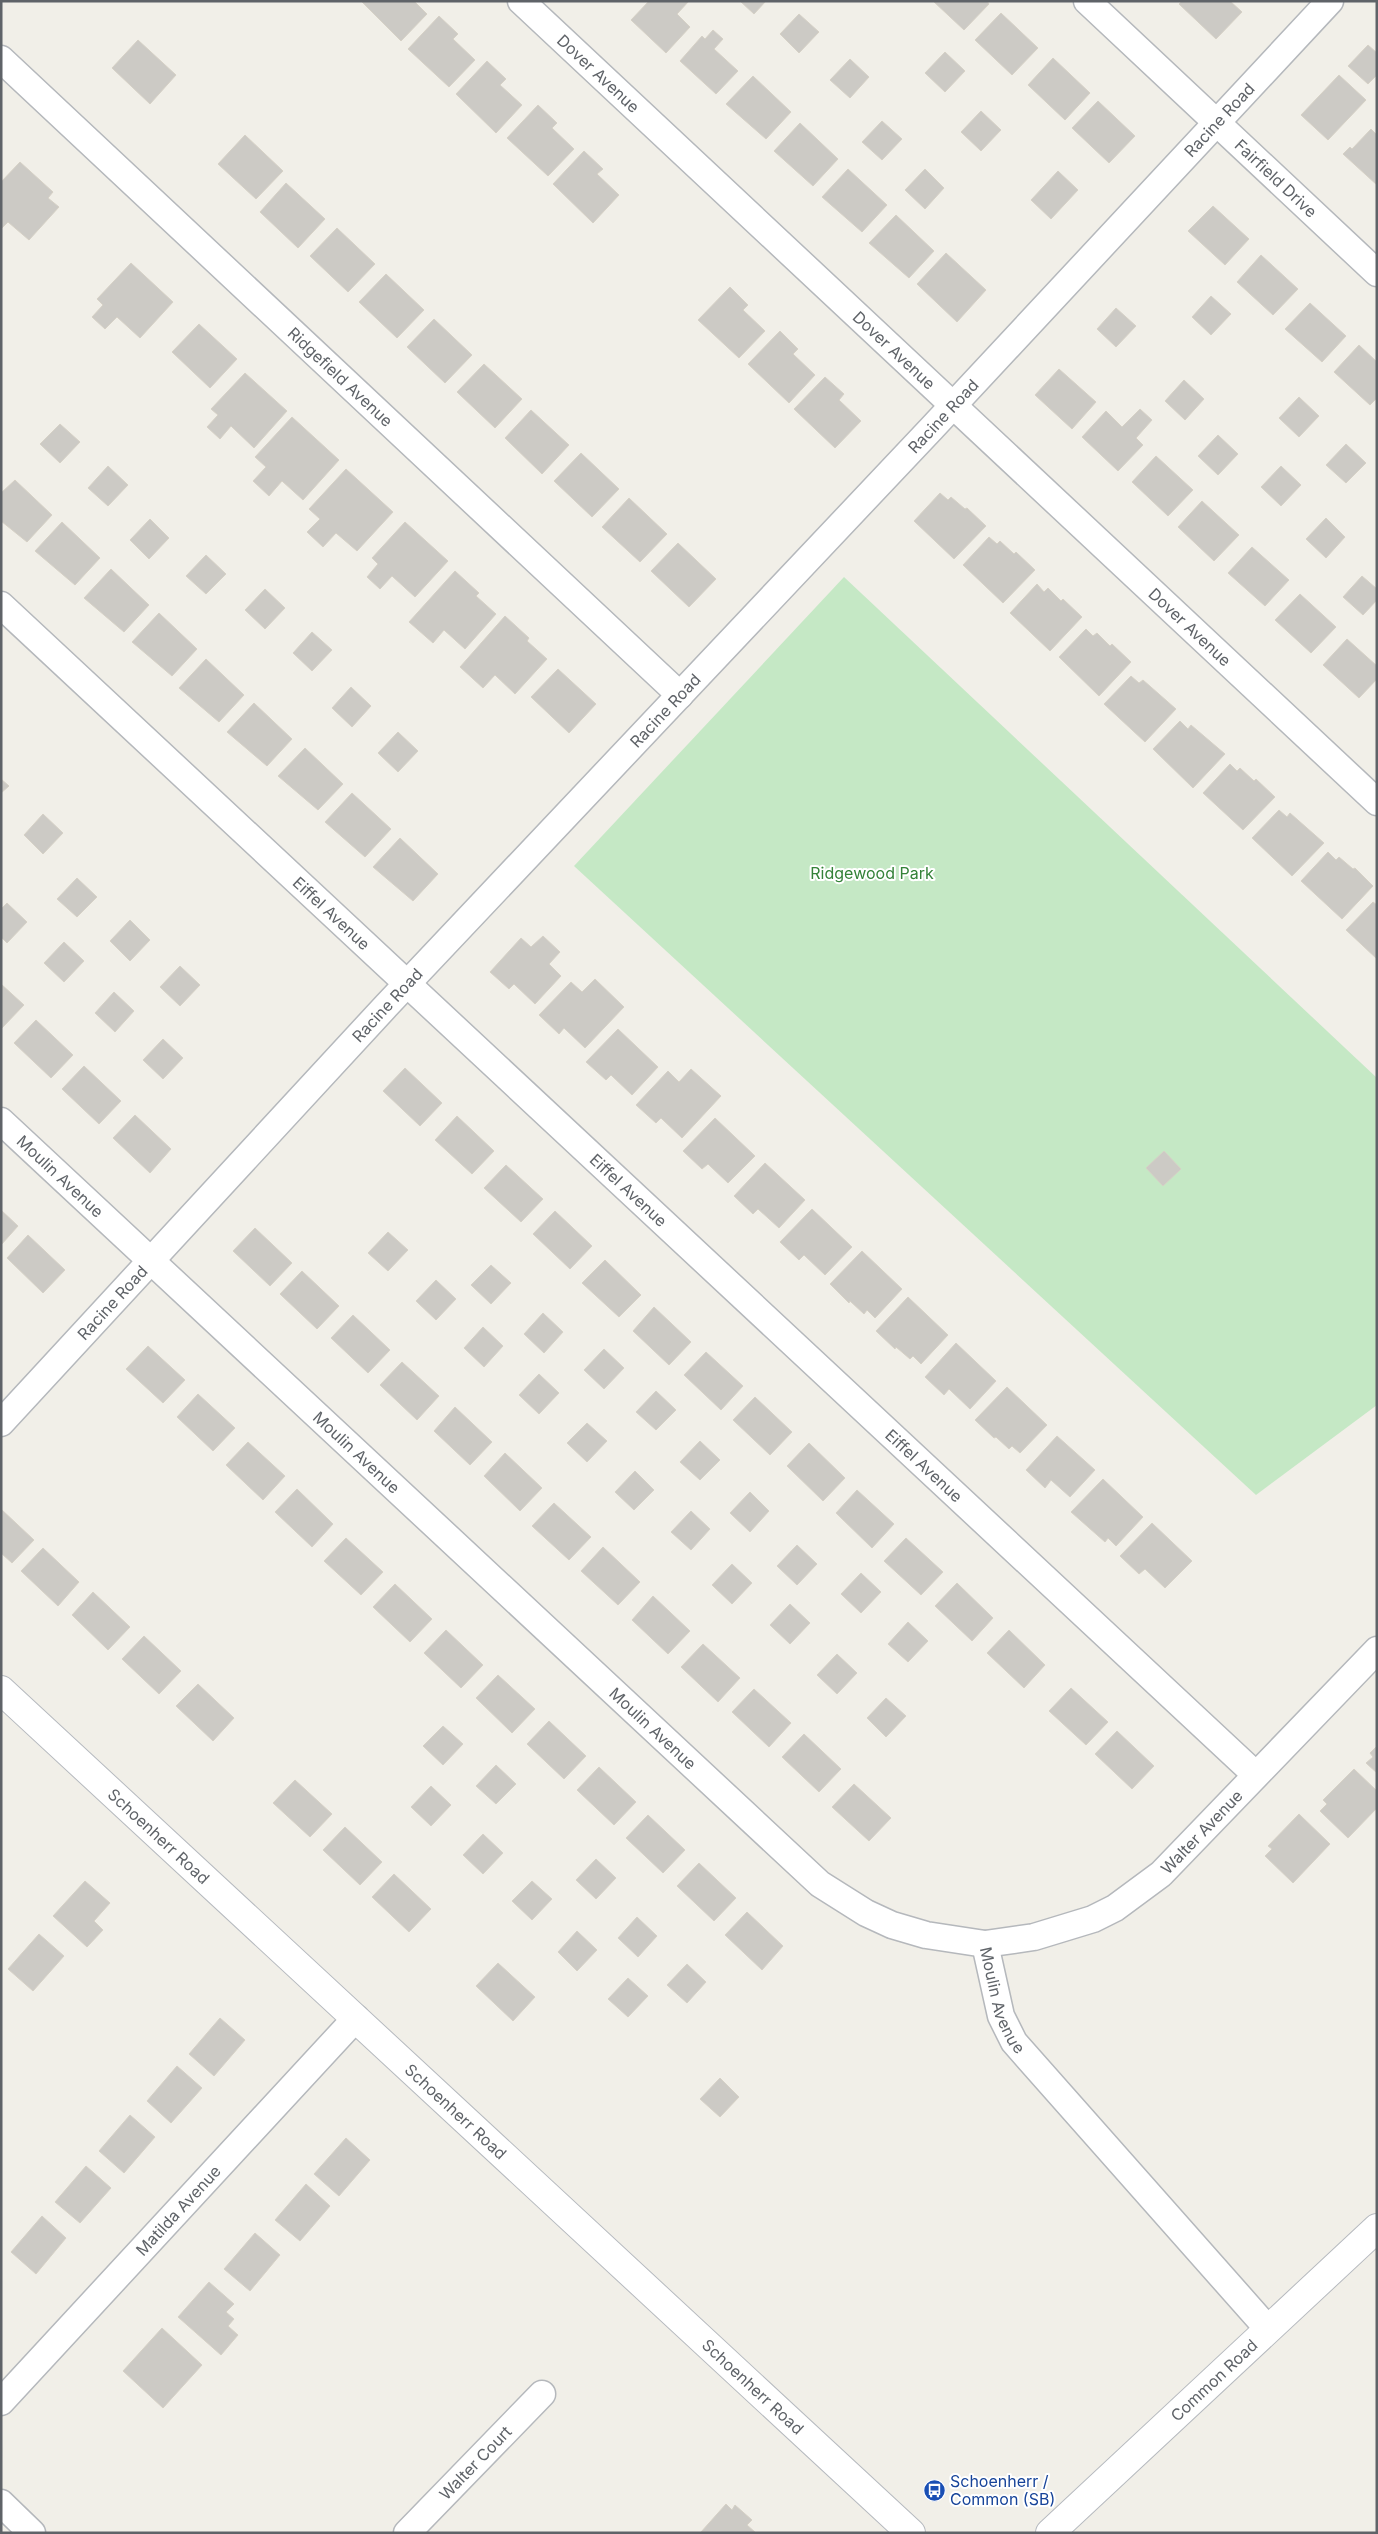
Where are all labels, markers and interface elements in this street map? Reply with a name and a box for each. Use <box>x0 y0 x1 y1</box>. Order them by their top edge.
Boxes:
street label: Dover Avenue <box>553 30 644 117</box>
street label: Racine Road <box>1180 79 1259 161</box>
street label: Fairfield Drive <box>1231 135 1321 221</box>
street label: Dover Avenue <box>849 307 940 394</box>
street label: Ridgefield Avenue <box>284 323 397 431</box>
street label: Racine Road <box>904 375 983 457</box>
street label: Dover Avenue <box>1144 583 1235 670</box>
street label: Racine Road <box>626 669 705 752</box>
park label: Ridgewood Park <box>810 863 934 883</box>
street label: Eiffel Avenue <box>289 872 374 954</box>
street label: Racine Road <box>348 964 427 1046</box>
street label: Moulin Avenue <box>13 1131 108 1222</box>
street label: Eiffel Avenue <box>586 1149 671 1231</box>
street label: Racine Road <box>73 1261 152 1344</box>
street label: Moulin Avenue <box>309 1407 404 1498</box>
street label: Eiffel Avenue <box>881 1425 967 1506</box>
street label: Moulin Avenue <box>605 1683 701 1774</box>
street label: Schoenherr Road <box>104 1784 214 1888</box>
street label: Walter Avenue <box>1157 1786 1247 1878</box>
street label: Moulin Avenue <box>976 1945 1029 2058</box>
street label: Schoenherr Road <box>401 2059 511 2163</box>
street label: Matilda Avenue <box>131 2161 225 2260</box>
street label: Schoenherr Road <box>698 2335 808 2439</box>
street label: Common Road <box>1166 2335 1261 2426</box>
street label: Walter Court <box>435 2422 516 2504</box>
place label: Schoenherr / Common (SB) <box>950 2471 1055 2509</box>
bus stop icon: Schoenherr / Common (SB) <box>922 2478 946 2502</box>

